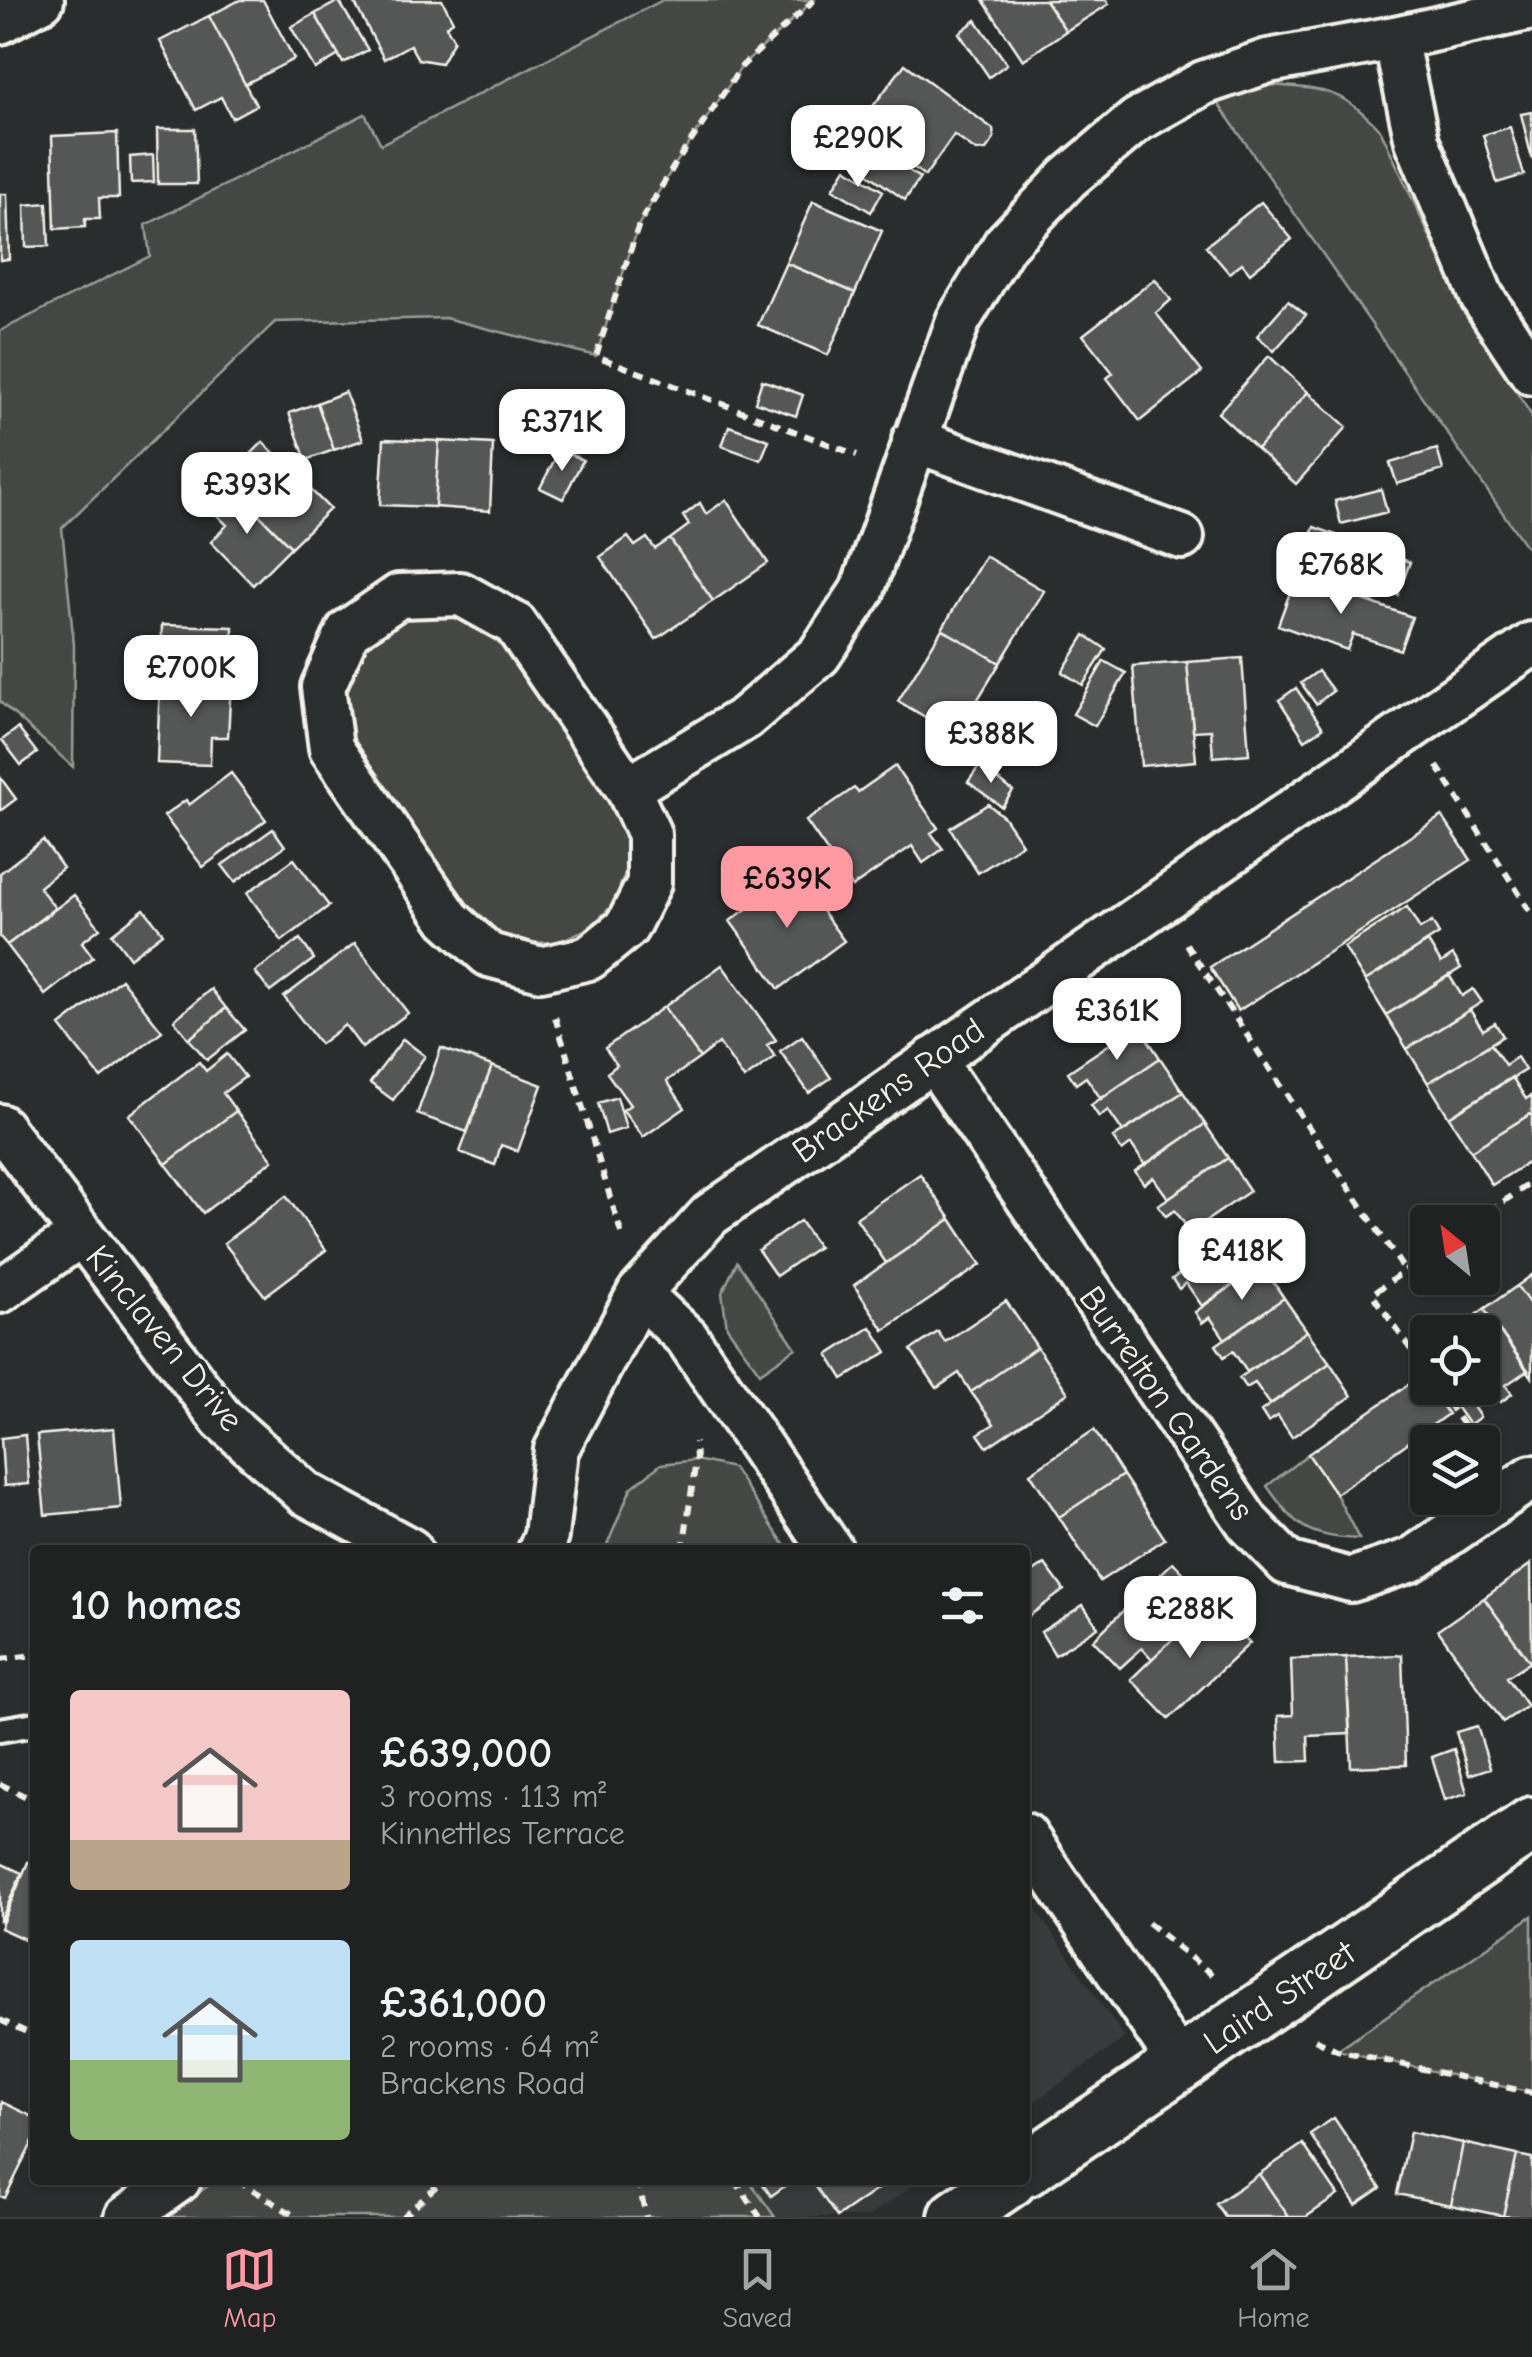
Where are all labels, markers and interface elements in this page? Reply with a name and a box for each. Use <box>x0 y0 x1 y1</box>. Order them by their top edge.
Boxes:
pin: £290K <box>788 105 928 190</box>
text: £290K <box>813 119 903 156</box>
pin: £371K <box>492 389 632 474</box>
text: £371K <box>521 403 603 440</box>
pin: £393K <box>177 452 317 537</box>
text: £393K <box>203 466 291 503</box>
pin: £768K <box>1271 532 1411 617</box>
text: £768K <box>1298 546 1384 583</box>
pin: £700K <box>121 635 261 720</box>
text: £700K <box>146 649 236 686</box>
pin: £388K <box>921 701 1061 786</box>
text: £388K <box>947 715 1035 752</box>
pin: £639K <box>717 846 857 931</box>
text: £639K <box>743 860 831 897</box>
pin: £361K <box>1047 978 1187 1063</box>
text: £361K <box>1075 992 1159 1029</box>
street label: Brackens Road <box>784 1009 992 1172</box>
north arrow <box>1410 1205 1500 1295</box>
map controls <box>1410 1205 1500 1515</box>
pin: £418K <box>1172 1218 1312 1303</box>
text: £418K <box>1200 1232 1284 1269</box>
street label: Kinclaven Drive <box>77 1237 252 1440</box>
street label: Burrelton Gardens <box>1071 1278 1263 1528</box>
button: locate <box>1410 1315 1500 1405</box>
button: layers <box>1410 1425 1500 1515</box>
pin: £288K <box>1120 1576 1260 1661</box>
icon: filters <box>935 1578 990 1633</box>
text: 10 homes <box>70 1581 241 1630</box>
text: £288K <box>1146 1590 1234 1627</box>
text: £639,000 <box>380 1729 552 1778</box>
icon: home <box>150 1730 270 1850</box>
text: 3 rooms · 113 m² <box>380 1778 606 1815</box>
text: Kinnettles Terrace <box>380 1815 625 1852</box>
street label: Laird Street <box>1196 1931 1364 2063</box>
text: £361,000 <box>380 1979 547 2028</box>
icon: home <box>150 1980 270 2100</box>
text: 2 rooms · 64 m² <box>380 2028 598 2065</box>
text: Brackens Road <box>380 2065 586 2102</box>
tab: Map <box>222 2242 277 2334</box>
tab: Saved <box>722 2242 792 2334</box>
tab: Home <box>1237 2242 1310 2334</box>

